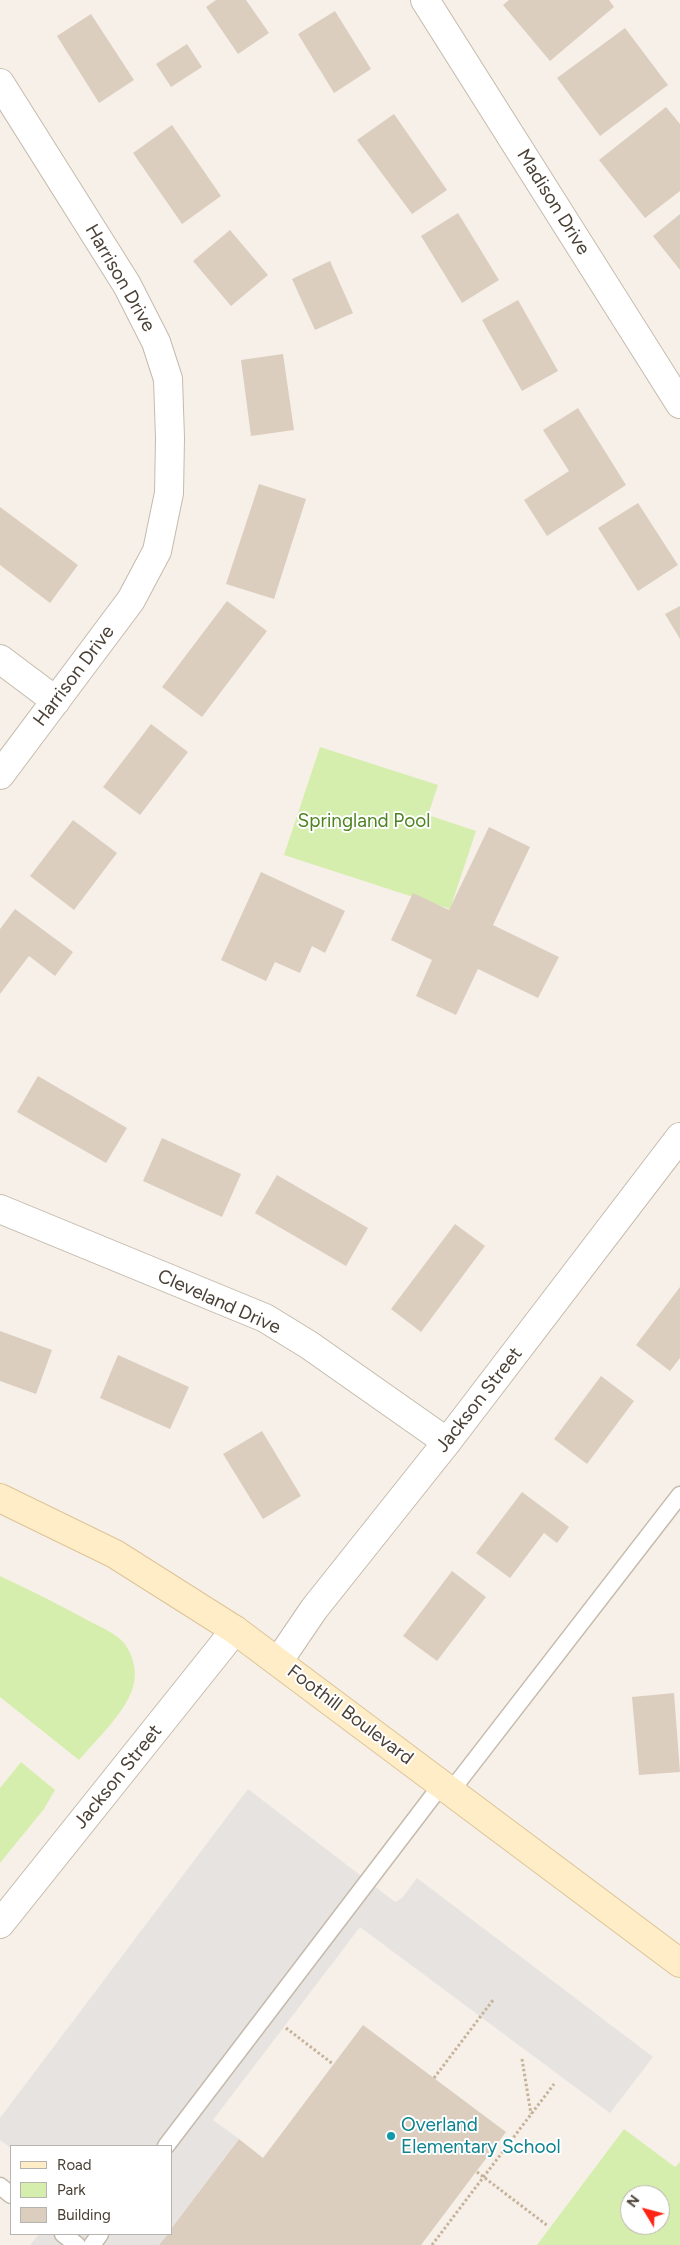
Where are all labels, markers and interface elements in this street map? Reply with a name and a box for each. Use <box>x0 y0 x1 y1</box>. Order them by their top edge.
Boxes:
street label: Madison Drive <box>511 145 595 259</box>
street label: Harrison Drive <box>80 220 160 336</box>
street label: Harrison Drive <box>29 621 119 731</box>
park label: Springland Pool <box>298 810 430 832</box>
street label: Cleveland Drive <box>154 1265 284 1339</box>
street label: Jackson Street <box>431 1343 527 1457</box>
street label: Foothill Boulevard <box>282 1660 418 1770</box>
street label: Jackson Street <box>69 1720 167 1834</box>
place label: Overland Elementary School <box>401 2114 561 2158</box>
marker: Overland Elementary School <box>385 2130 397 2142</box>
legend <box>10 2145 172 2235</box>
text: Road <box>57 2156 92 2174</box>
text: Park <box>57 2181 86 2199</box>
north arrow <box>620 2185 670 2235</box>
text: N <box>623 2192 643 2211</box>
text: Building <box>57 2206 111 2224</box>

